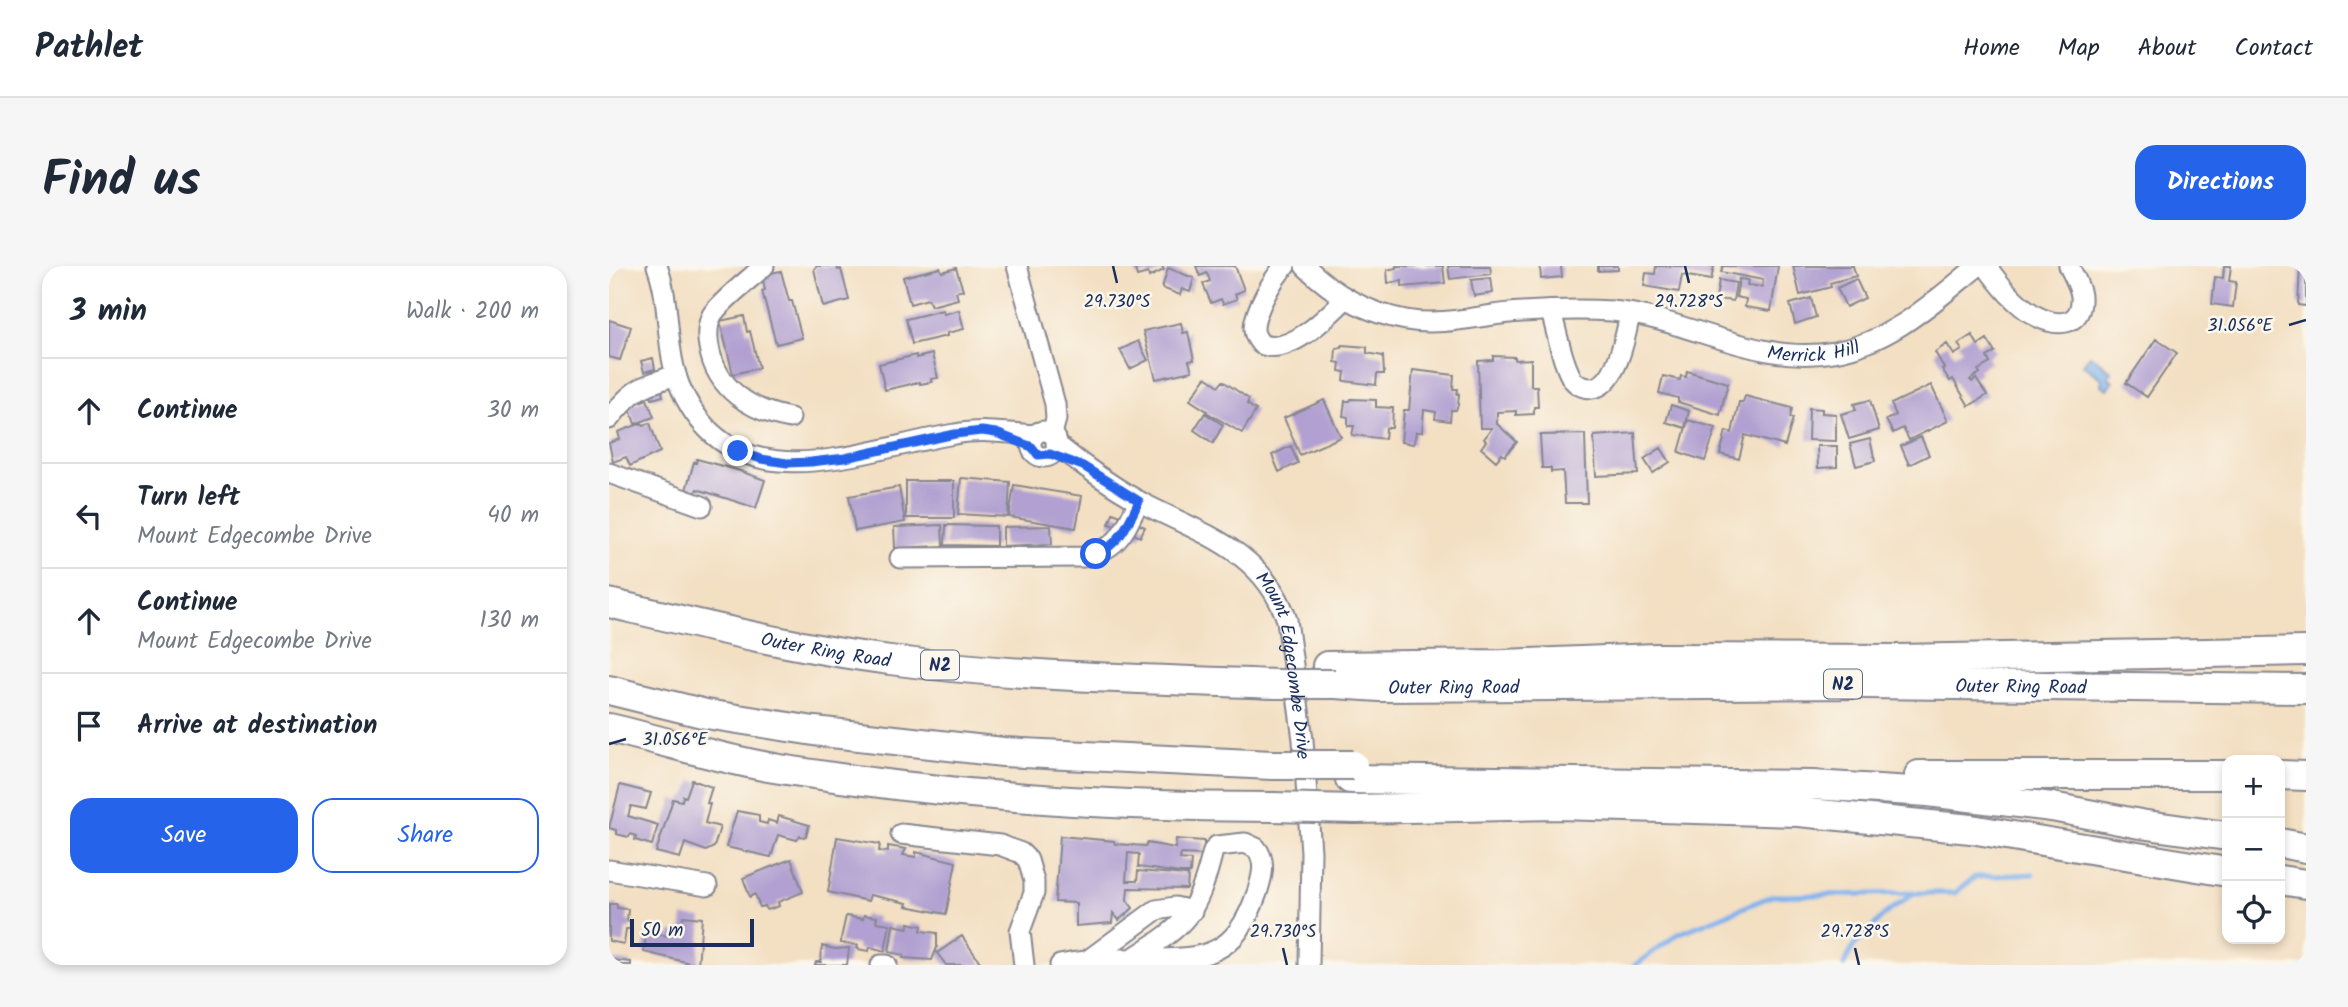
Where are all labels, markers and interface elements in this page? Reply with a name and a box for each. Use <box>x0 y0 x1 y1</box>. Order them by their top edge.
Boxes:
text: Pathlet <box>35 22 143 75</box>
text: Home <box>1963 29 2020 68</box>
text: Map <box>2058 29 2100 68</box>
text: About <box>2138 29 2196 68</box>
text: Contact <box>2234 29 2313 68</box>
text: Find us <box>42 143 200 221</box>
button: Directions <box>2135 145 2306 220</box>
text: 3 min <box>70 288 147 336</box>
text: 29.730°S <box>1084 288 1151 317</box>
text: 29.728°S <box>1655 288 1724 317</box>
text: Walk · 200 m <box>406 294 539 330</box>
text: 31.056°E <box>2207 312 2273 341</box>
street label: Merrick Hill <box>1765 333 1864 372</box>
text: Continue <box>137 390 238 432</box>
icon: ahead <box>70 392 108 430</box>
text: 30 m <box>487 393 539 429</box>
route end <box>722 435 753 466</box>
text: Turn left <box>137 477 240 519</box>
icon: left <box>70 497 108 535</box>
text: 40 m <box>487 498 539 534</box>
text: Mount Edgecombe Drive <box>137 519 372 555</box>
route start <box>1080 538 1111 569</box>
street label: Mount Edgecombe Drive <box>1247 565 1317 761</box>
text: Continue <box>137 582 238 624</box>
icon: ahead <box>70 602 108 640</box>
text: 130 m <box>480 603 539 639</box>
text: Mount Edgecombe Drive <box>137 624 372 660</box>
street label: Outer Ring Road <box>758 625 893 677</box>
road number: N2 <box>921 650 959 680</box>
road number: N2 <box>1824 670 1862 698</box>
street label: Outer Ring Road <box>1955 672 2087 704</box>
street label: Outer Ring Road <box>1388 673 1520 704</box>
text: Arrive at destination <box>137 705 377 747</box>
icon: arrive <box>70 707 108 745</box>
text: 31.056°E <box>642 726 708 755</box>
map controls <box>2222 755 2285 944</box>
button: + <box>2222 755 2285 818</box>
button: Save <box>70 798 298 873</box>
button: Share <box>312 798 539 873</box>
button: − <box>2222 818 2285 881</box>
button: locate <box>2222 881 2285 944</box>
scale bar <box>630 916 754 948</box>
text: 50 m <box>641 916 683 946</box>
text: 29.730°S <box>1250 918 1317 947</box>
text: 29.728°S <box>1821 918 1890 947</box>

